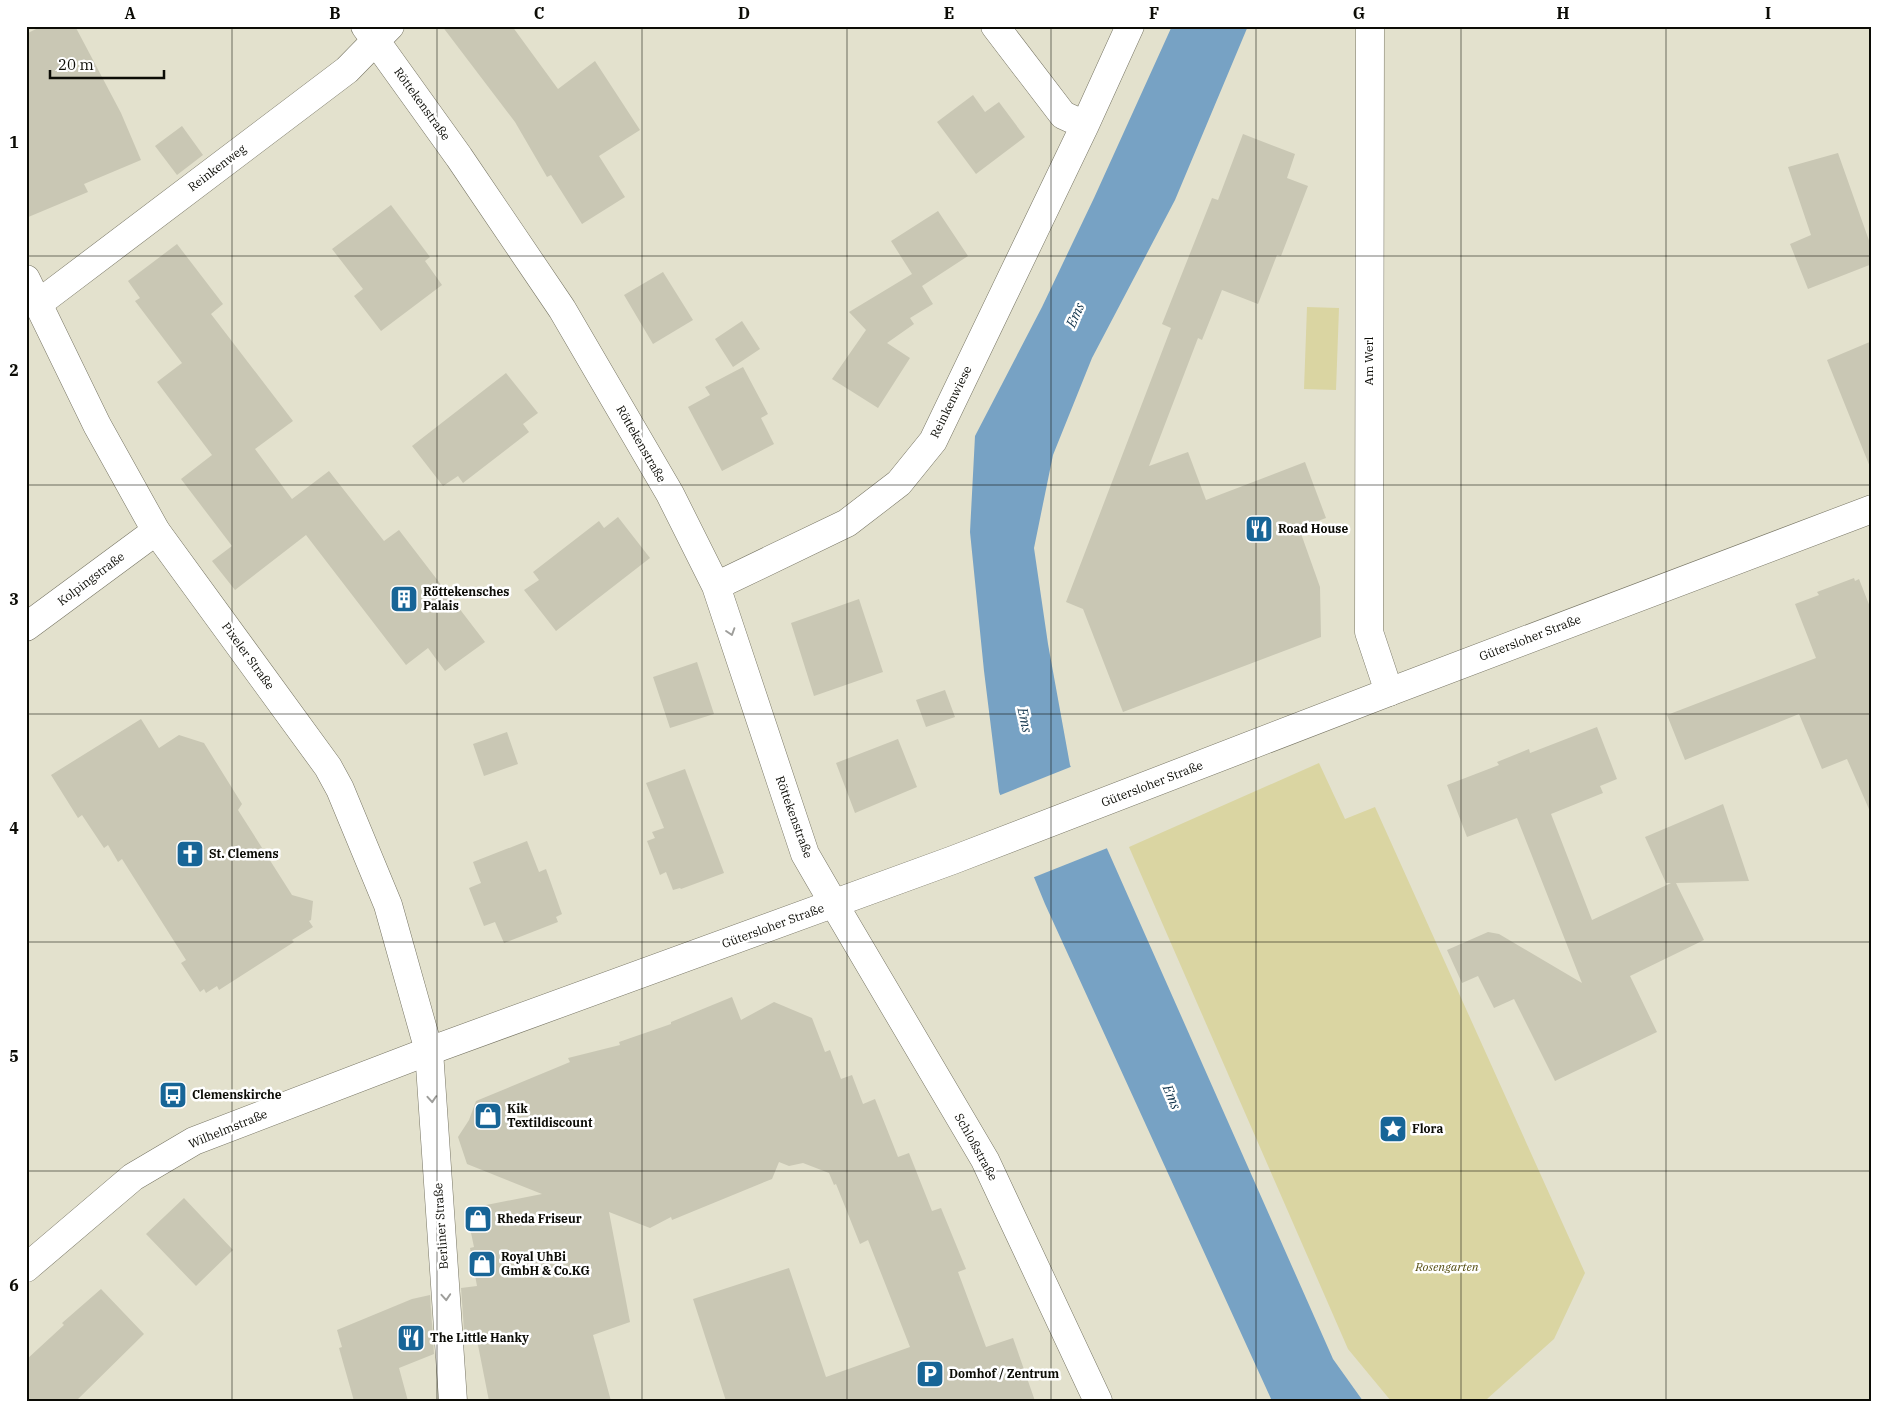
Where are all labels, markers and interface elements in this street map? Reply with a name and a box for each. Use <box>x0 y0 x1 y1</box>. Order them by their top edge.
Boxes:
text: A <box>124 3 136 23</box>
text: B <box>329 3 341 23</box>
text: C <box>534 3 544 23</box>
text: D <box>738 3 750 23</box>
text: E <box>944 3 954 23</box>
text: F <box>1149 3 1159 23</box>
text: G <box>1353 3 1365 23</box>
text: H <box>1557 3 1570 23</box>
text: I <box>1765 3 1771 23</box>
scale bar <box>50 48 164 80</box>
text: 20 m <box>58 55 94 74</box>
street label: Röttekenstraße <box>391 64 454 143</box>
text: 1 <box>9 132 19 152</box>
street label: Reinkenweg <box>185 141 249 194</box>
water label: Ems <box>1061 299 1089 331</box>
street label: Am Werl <box>1361 336 1376 385</box>
text: 2 <box>9 360 19 380</box>
street label: Reinkenwiese <box>927 363 974 440</box>
street label: Röttekenstraße <box>613 403 670 485</box>
restaurant icon: Road House <box>1244 514 1274 544</box>
place label: Road House <box>1278 521 1348 536</box>
street label: Kolpingstraße <box>54 549 127 609</box>
building icon: Röttekensches Palais <box>389 584 419 614</box>
place label: Röttekensches Palais <box>423 584 509 613</box>
text: 3 <box>9 589 19 609</box>
street label: Gütersloher Straße <box>1477 611 1583 664</box>
street label: Pixeler Straße <box>219 619 278 692</box>
one-way arrow <box>725 628 735 636</box>
water label: Ems <box>1013 705 1037 735</box>
street label: Gütersloher Straße <box>1099 757 1205 810</box>
street label: Röttekenstraße <box>773 774 816 860</box>
text: 4 <box>9 818 19 838</box>
church icon: St. Clemens <box>175 839 205 869</box>
place label: St. Clemens <box>209 846 279 861</box>
street label: Gütersloher Straße <box>720 900 826 951</box>
text: 5 <box>9 1046 19 1066</box>
bus stop icon: Clemenskirche <box>158 1080 188 1110</box>
water label: Ems <box>1158 1081 1186 1113</box>
place label: Clemenskirche <box>192 1087 282 1102</box>
one-way arrow <box>427 1096 438 1104</box>
shop icon: Kik Textildiscount <box>473 1101 503 1131</box>
place label: Kik Textildiscount <box>507 1101 593 1130</box>
street label: Wilhelmstraße <box>186 1106 269 1151</box>
street label: Schloßstraße <box>952 1110 1001 1183</box>
place icon: Flora <box>1378 1114 1408 1144</box>
place label: Flora <box>1412 1121 1443 1136</box>
street label: Berliner Straße <box>430 1182 451 1270</box>
shop icon: Rheda Friseur <box>463 1204 493 1234</box>
place label: Rheda Friseur <box>497 1211 582 1226</box>
shop icon: Royal UhBi GmbH & Co.KG <box>467 1249 497 1279</box>
place label: Royal UhBi GmbH & Co.KG <box>501 1249 590 1278</box>
park label: Rosengarten <box>1414 1259 1479 1274</box>
text: 6 <box>9 1275 19 1295</box>
one-way arrow <box>440 1293 451 1301</box>
restaurant icon: The Little Hanky <box>396 1323 426 1353</box>
place label: The Little Hanky <box>430 1330 529 1345</box>
parking icon: Domhof / Zentrum <box>915 1359 945 1389</box>
place label: Domhof / Zentrum <box>949 1366 1060 1381</box>

